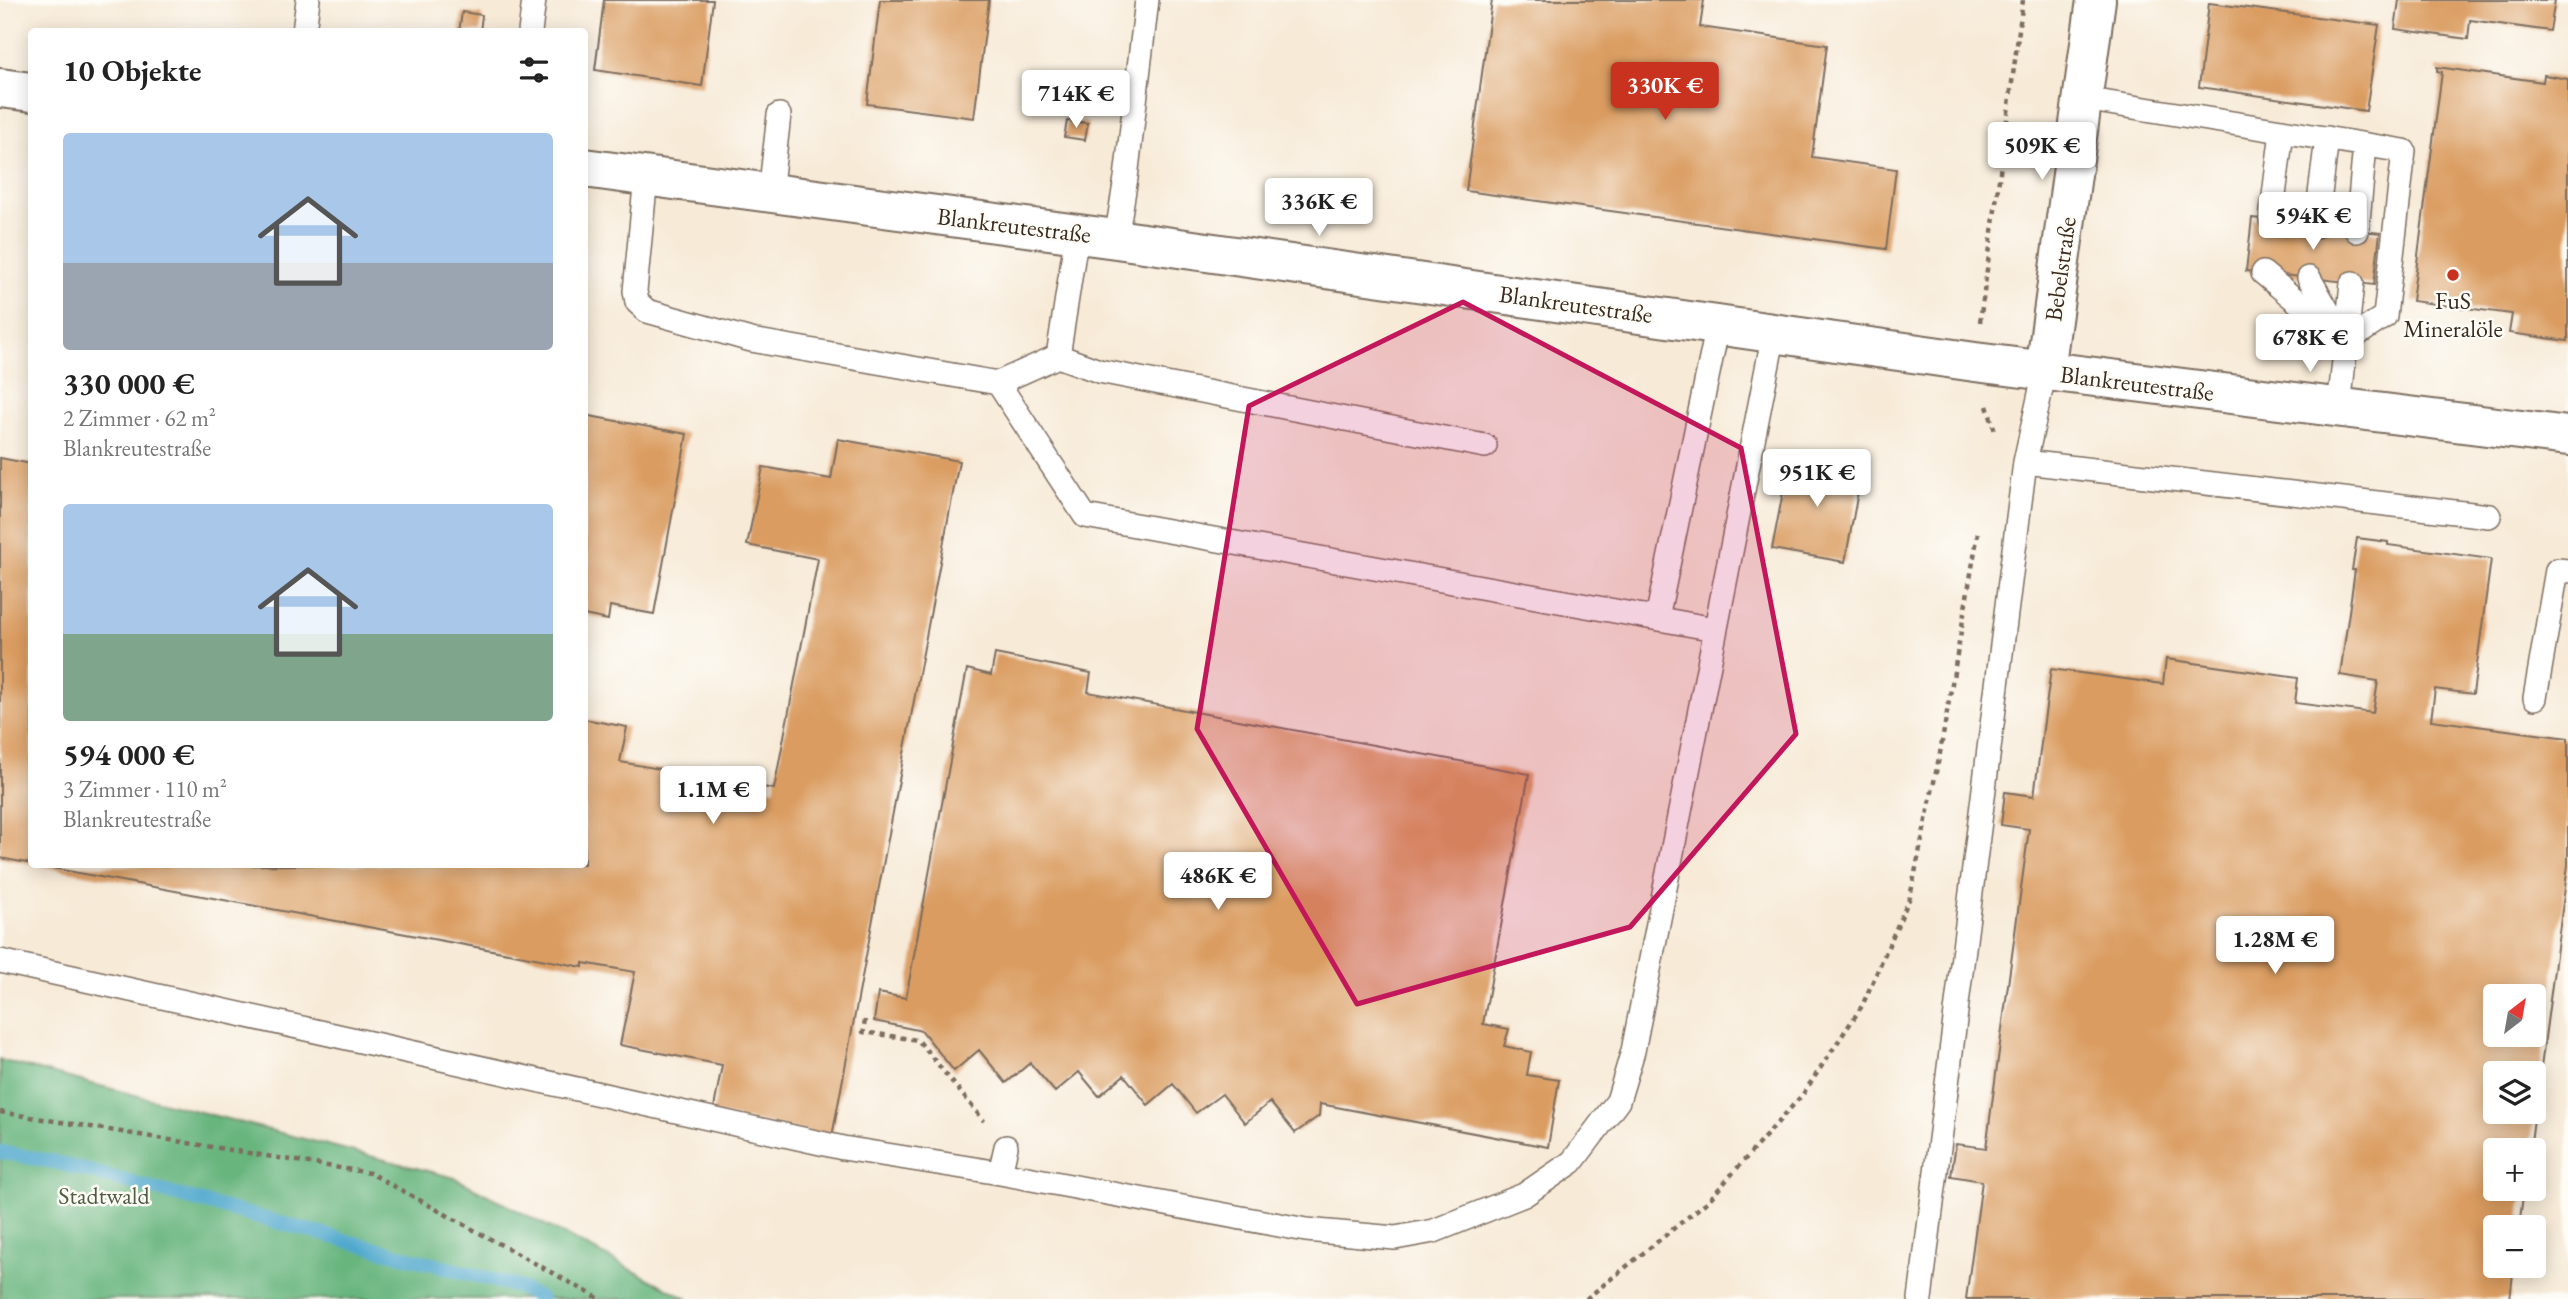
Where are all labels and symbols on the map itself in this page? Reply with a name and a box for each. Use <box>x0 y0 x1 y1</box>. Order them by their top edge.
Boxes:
pin: 330K € <box>1608 62 1722 122</box>
pin: 714K € <box>1019 71 1133 130</box>
pin: 509K € <box>1985 122 2099 182</box>
pin: 336K € <box>1262 178 1376 238</box>
pin: 594K € <box>2256 192 2370 252</box>
street label: Blankreutestraße <box>935 200 1093 250</box>
street label: Bebelstraße <box>2037 215 2083 323</box>
marker: FuS Mineralöle <box>2445 267 2461 283</box>
street label: Blankreutestraße <box>1497 278 1655 330</box>
place label: FuS Mineralöle <box>2403 285 2503 344</box>
pin: 678K € <box>2253 314 2367 374</box>
street label: Blankreutestraße <box>2058 358 2216 408</box>
pin: 951K € <box>1760 449 1874 509</box>
pin: 1.1M € <box>656 766 770 826</box>
pin: 486K € <box>1161 852 1275 912</box>
pin: 1.28M € <box>2210 916 2340 976</box>
north arrow <box>2483 984 2546 1046</box>
park label: Stadtwald <box>58 1180 151 1211</box>

